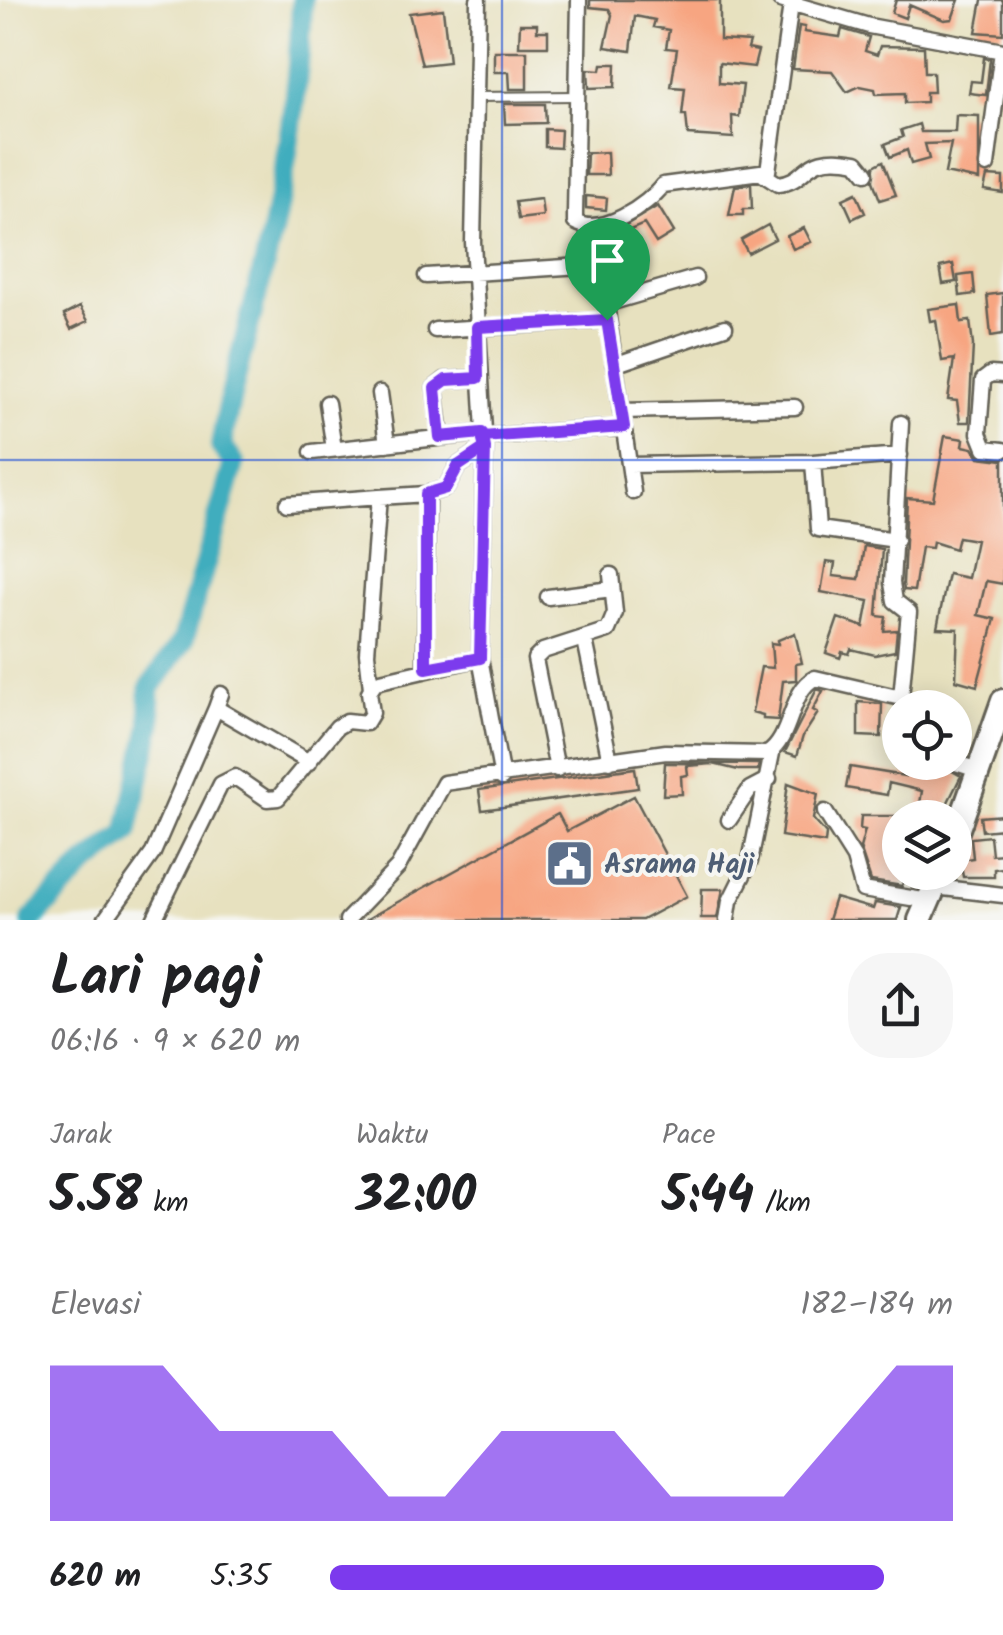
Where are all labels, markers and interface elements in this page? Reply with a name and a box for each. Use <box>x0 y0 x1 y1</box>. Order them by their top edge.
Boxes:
pin <box>565 218 650 321</box>
icon: arrive <box>580 233 635 288</box>
map controls <box>882 690 972 890</box>
button: locate <box>882 690 972 780</box>
button: layers <box>882 800 972 890</box>
public building icon: Asrama Haji <box>543 837 595 889</box>
place label: Asrama Haji <box>604 843 755 888</box>
text: Lari pagi <box>50 936 262 1023</box>
button: share <box>848 953 953 1058</box>
text: 06:16 · 9 × 620 m <box>50 1017 300 1068</box>
text: Jarak <box>50 1113 112 1158</box>
text: Waktu <box>356 1113 428 1158</box>
text: Pace <box>662 1113 715 1158</box>
text: 5.58 <box>50 1158 142 1238</box>
text: 32:00 <box>356 1158 476 1238</box>
text: 5:44 <box>662 1158 754 1238</box>
text: km <box>142 1181 189 1226</box>
text: /km <box>754 1181 811 1226</box>
text: Elevasi <box>50 1280 141 1331</box>
text: 182–184 m <box>800 1280 953 1331</box>
text: 620 m <box>50 1552 141 1603</box>
text: 5:35 <box>210 1552 271 1603</box>

